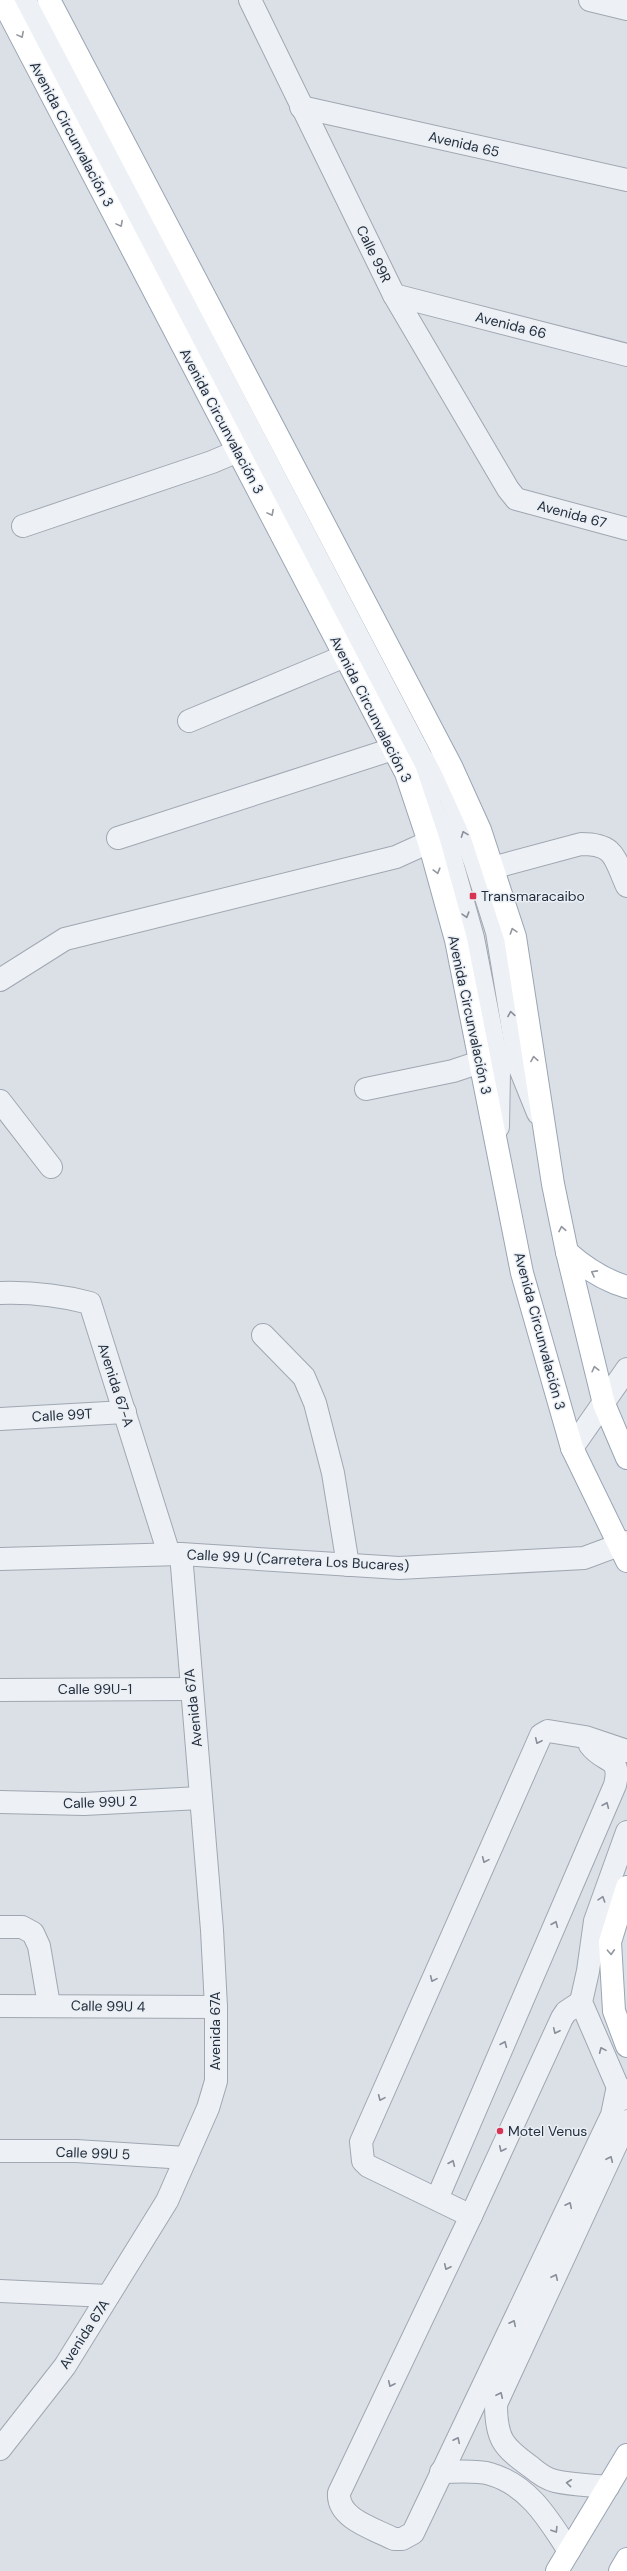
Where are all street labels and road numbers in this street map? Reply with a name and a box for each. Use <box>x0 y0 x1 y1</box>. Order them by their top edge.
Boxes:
street label: Avenida Circunvalación 3 <box>26 58 118 210</box>
street label: Avenida 65 <box>427 127 501 161</box>
street label: Calle 99R <box>352 222 396 286</box>
street label: Avenida 66 <box>474 307 548 343</box>
street label: Avenida Circunvalación 3 <box>176 345 268 497</box>
street label: Avenida 67 <box>535 496 609 532</box>
street label: Avenida Circunvalación 3 <box>326 633 416 785</box>
street label: Avenida Circunvalación 3 <box>444 934 496 1096</box>
street label: Avenida Circunvalación 3 <box>510 1250 570 1412</box>
street label: Avenida 67-A <box>94 1341 138 1429</box>
street label: Calle 99T <box>31 1404 93 1426</box>
street label: Calle 99 U (Carretera Los Bucares) <box>186 1545 410 1575</box>
street label: Avenida 67A <box>180 1668 206 1748</box>
street label: Calle 99U-1 <box>58 1680 132 1698</box>
street label: Calle 99U 2 <box>63 1792 137 1812</box>
street label: Avenida 67A <box>206 1991 224 2071</box>
street label: Calle 99U 4 <box>71 1996 146 2016</box>
street label: Calle 99U 5 <box>55 2143 131 2163</box>
street label: Avenida 67A <box>55 2296 113 2372</box>

